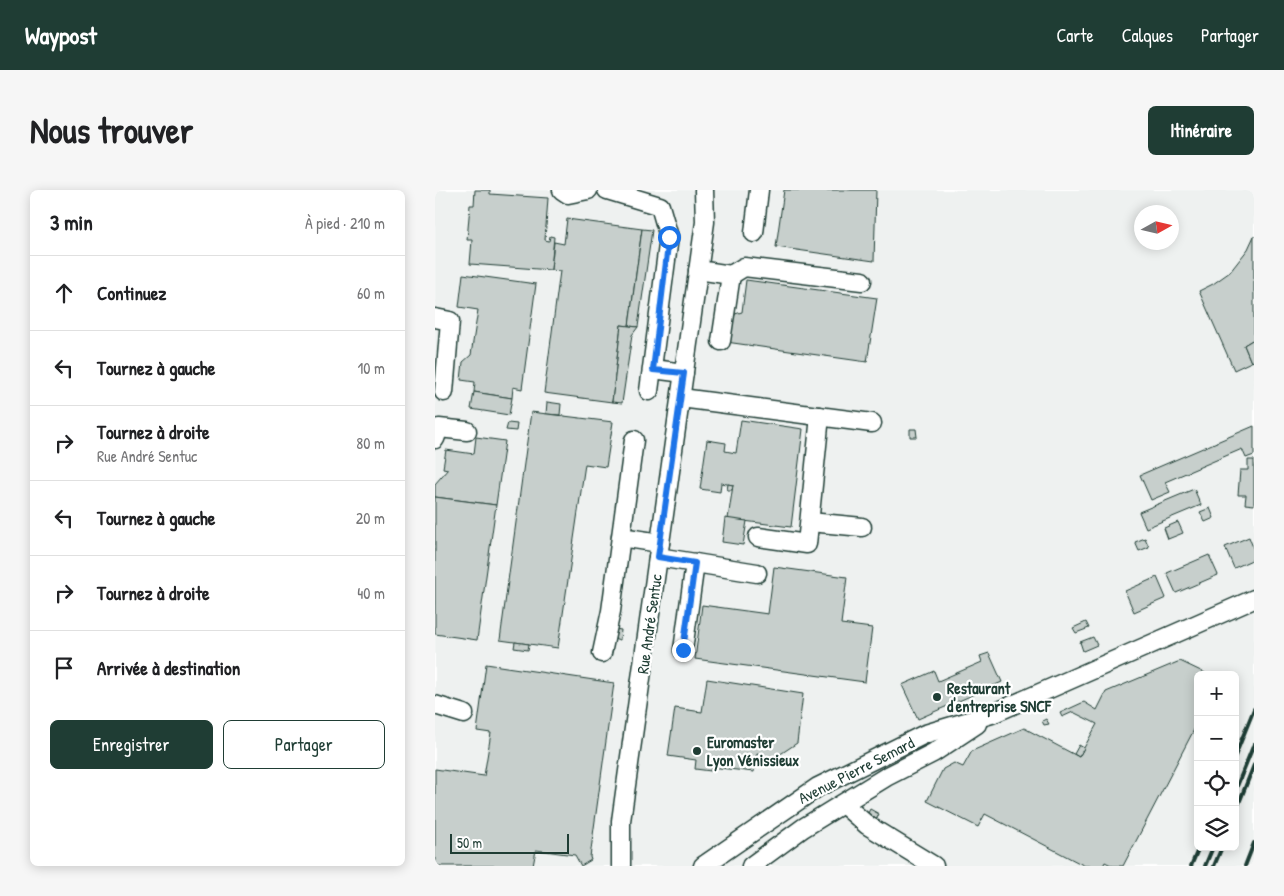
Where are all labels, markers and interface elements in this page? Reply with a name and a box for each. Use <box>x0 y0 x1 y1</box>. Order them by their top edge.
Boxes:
text: Waypost <box>25 19 97 51</box>
text: Carte <box>1056 23 1094 48</box>
text: Calques <box>1122 23 1173 48</box>
text: Partager <box>1201 23 1259 48</box>
button: Itinéraire <box>1148 106 1254 155</box>
text: Nous trouver <box>30 107 193 154</box>
north arrow <box>1134 205 1179 250</box>
text: 3 min <box>50 208 93 237</box>
text: À pied · 210 m <box>305 212 385 234</box>
route start <box>658 226 681 249</box>
icon: ahead <box>50 279 78 307</box>
text: Continuez <box>97 280 166 306</box>
text: 60 m <box>357 282 385 304</box>
icon: left <box>50 354 78 382</box>
text: Tournez à gauche <box>97 355 215 381</box>
text: 10 m <box>357 357 385 379</box>
text: Tournez à droite <box>97 419 210 445</box>
icon: right <box>50 429 78 457</box>
text: 80 m <box>356 432 385 454</box>
text: Rue André Sentuc <box>97 445 197 467</box>
icon: left <box>50 504 78 532</box>
text: Tournez à gauche <box>97 505 215 531</box>
text: 20 m <box>356 507 385 529</box>
street label: Rue André Sentuc <box>631 572 667 675</box>
icon: right <box>50 579 78 607</box>
text: Tournez à droite <box>97 580 210 606</box>
text: 40 m <box>357 582 385 604</box>
route end <box>672 639 695 662</box>
icon: arrive <box>50 654 78 682</box>
text: Arrivée à destination <box>97 655 240 681</box>
map controls <box>1194 671 1239 851</box>
button: + <box>1194 671 1239 716</box>
place label: Restaurant d'entreprise SNCF <box>947 677 1052 718</box>
marker: Restaurant d'entreprise SNCF <box>931 691 943 703</box>
button: − <box>1194 716 1239 761</box>
button: Enregistrer <box>50 720 213 769</box>
button: Partager <box>223 720 385 769</box>
place label: Euromaster Lyon Vénissieux <box>707 731 799 772</box>
street label: Avenue Pierre Semard <box>794 731 918 809</box>
marker: Euromaster Lyon Vénissieux <box>691 745 703 757</box>
button: locate <box>1194 761 1239 806</box>
button: layers <box>1194 806 1239 851</box>
scale bar <box>450 831 569 854</box>
text: 50 m <box>457 833 482 852</box>

